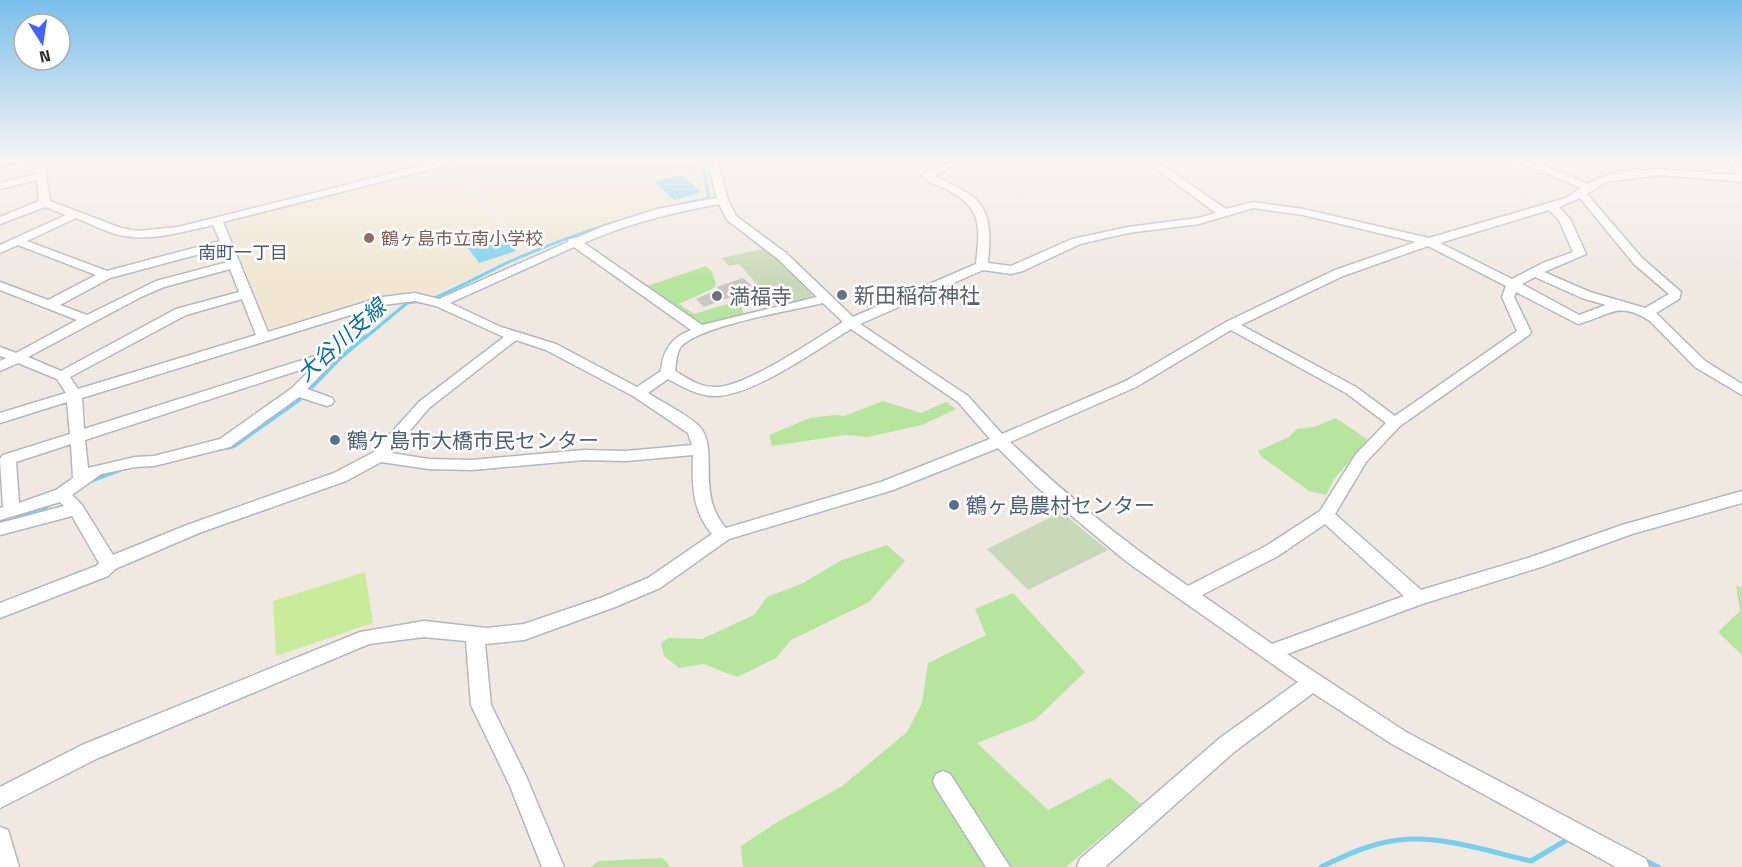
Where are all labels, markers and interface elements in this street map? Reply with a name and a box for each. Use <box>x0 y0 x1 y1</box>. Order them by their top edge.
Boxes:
north arrow <box>12 12 72 72</box>
text: N <box>37 44 53 70</box>
place label: 鶴ヶ島市立南小学校 <box>381 225 543 252</box>
marker: 鶴ヶ島市立南小学校 <box>362 231 376 245</box>
district label: 南町一丁目 <box>198 239 288 266</box>
place label: 新田稲荷神社 <box>854 279 980 311</box>
place label: 満福寺 <box>729 280 792 312</box>
marker: 新田稲荷神社 <box>835 288 849 302</box>
water label: 大谷川支線 <box>289 289 395 389</box>
marker: 満福寺 <box>710 289 724 303</box>
place label: 鶴ケ島市大橋市民センター <box>347 424 599 456</box>
marker: 鶴ケ島市大橋市民センター <box>328 433 342 447</box>
place label: 鶴ヶ島農村センター <box>966 489 1155 521</box>
marker: 鶴ヶ島農村センター <box>947 498 961 512</box>

